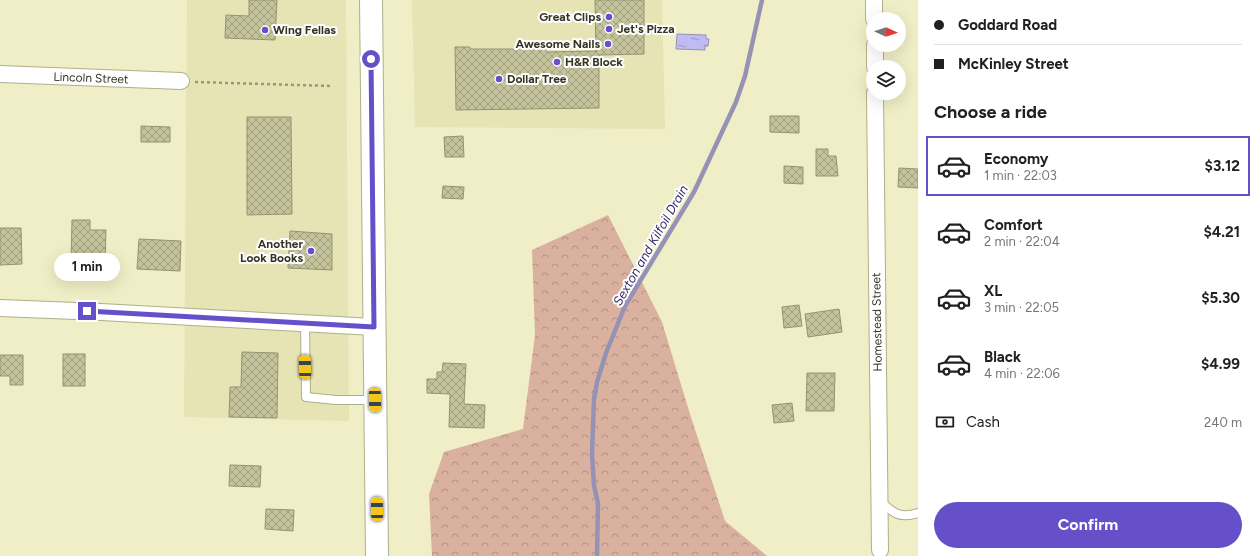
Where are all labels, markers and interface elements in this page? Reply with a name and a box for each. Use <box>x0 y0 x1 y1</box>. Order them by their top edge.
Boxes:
place label: Great Clips <box>539 10 601 24</box>
marker: Great Clips <box>604 12 614 22</box>
north arrow <box>866 12 906 52</box>
map controls <box>866 12 906 100</box>
text: Goddard Road <box>958 16 1057 34</box>
place label: Jet's Pizza <box>617 22 675 36</box>
place label: Wing Fellas <box>273 23 336 37</box>
marker: Jet's Pizza <box>604 24 614 34</box>
marker: Wing Fellas <box>260 25 270 35</box>
place label: Awesome Nails <box>516 37 600 51</box>
marker: Awesome Nails <box>603 39 613 49</box>
route start <box>362 50 380 68</box>
place label: H&R Block <box>565 55 623 69</box>
text: McKinley Street <box>958 55 1069 73</box>
marker: H&R Block <box>552 57 562 67</box>
button: layers <box>866 60 906 100</box>
street label: Lincoln Street <box>53 70 129 86</box>
place label: Dollar Tree <box>507 72 567 86</box>
marker: Dollar Tree <box>494 74 504 84</box>
text: Choose a ride <box>934 101 1047 123</box>
icon: car <box>936 148 972 184</box>
text: Economy <box>984 150 1049 168</box>
text: $3.12 <box>1205 157 1240 175</box>
text: 1 min · 22:03 <box>984 168 1057 183</box>
water label: Sexton and Kilfoil Drain <box>610 182 691 308</box>
icon: car <box>936 214 972 250</box>
text: Comfort <box>984 216 1043 234</box>
text: $4.21 <box>1203 223 1240 241</box>
text: 2 min · 22:04 <box>984 234 1060 249</box>
place label: Another Look Books <box>240 237 303 265</box>
marker: Another Look Books <box>306 246 316 256</box>
callout: 1 min <box>54 253 120 281</box>
text: 1 min <box>72 259 102 274</box>
street label: Homestead Street <box>869 272 885 372</box>
icon: car <box>936 280 972 316</box>
text: XL <box>984 282 1002 300</box>
text: $5.30 <box>1201 289 1240 307</box>
text: 3 min · 22:05 <box>984 300 1059 315</box>
route end <box>78 302 96 320</box>
icon: car <box>936 346 972 382</box>
text: Black <box>984 348 1021 366</box>
car <box>299 355 311 379</box>
text: $4.99 <box>1201 355 1240 373</box>
text: 4 min · 22:06 <box>984 366 1060 381</box>
car <box>369 388 381 412</box>
icon: cash <box>934 411 956 433</box>
text: Cash <box>966 413 1000 431</box>
text: 240 m <box>1204 415 1242 430</box>
car <box>371 497 383 521</box>
button: Confirm <box>934 502 1242 548</box>

